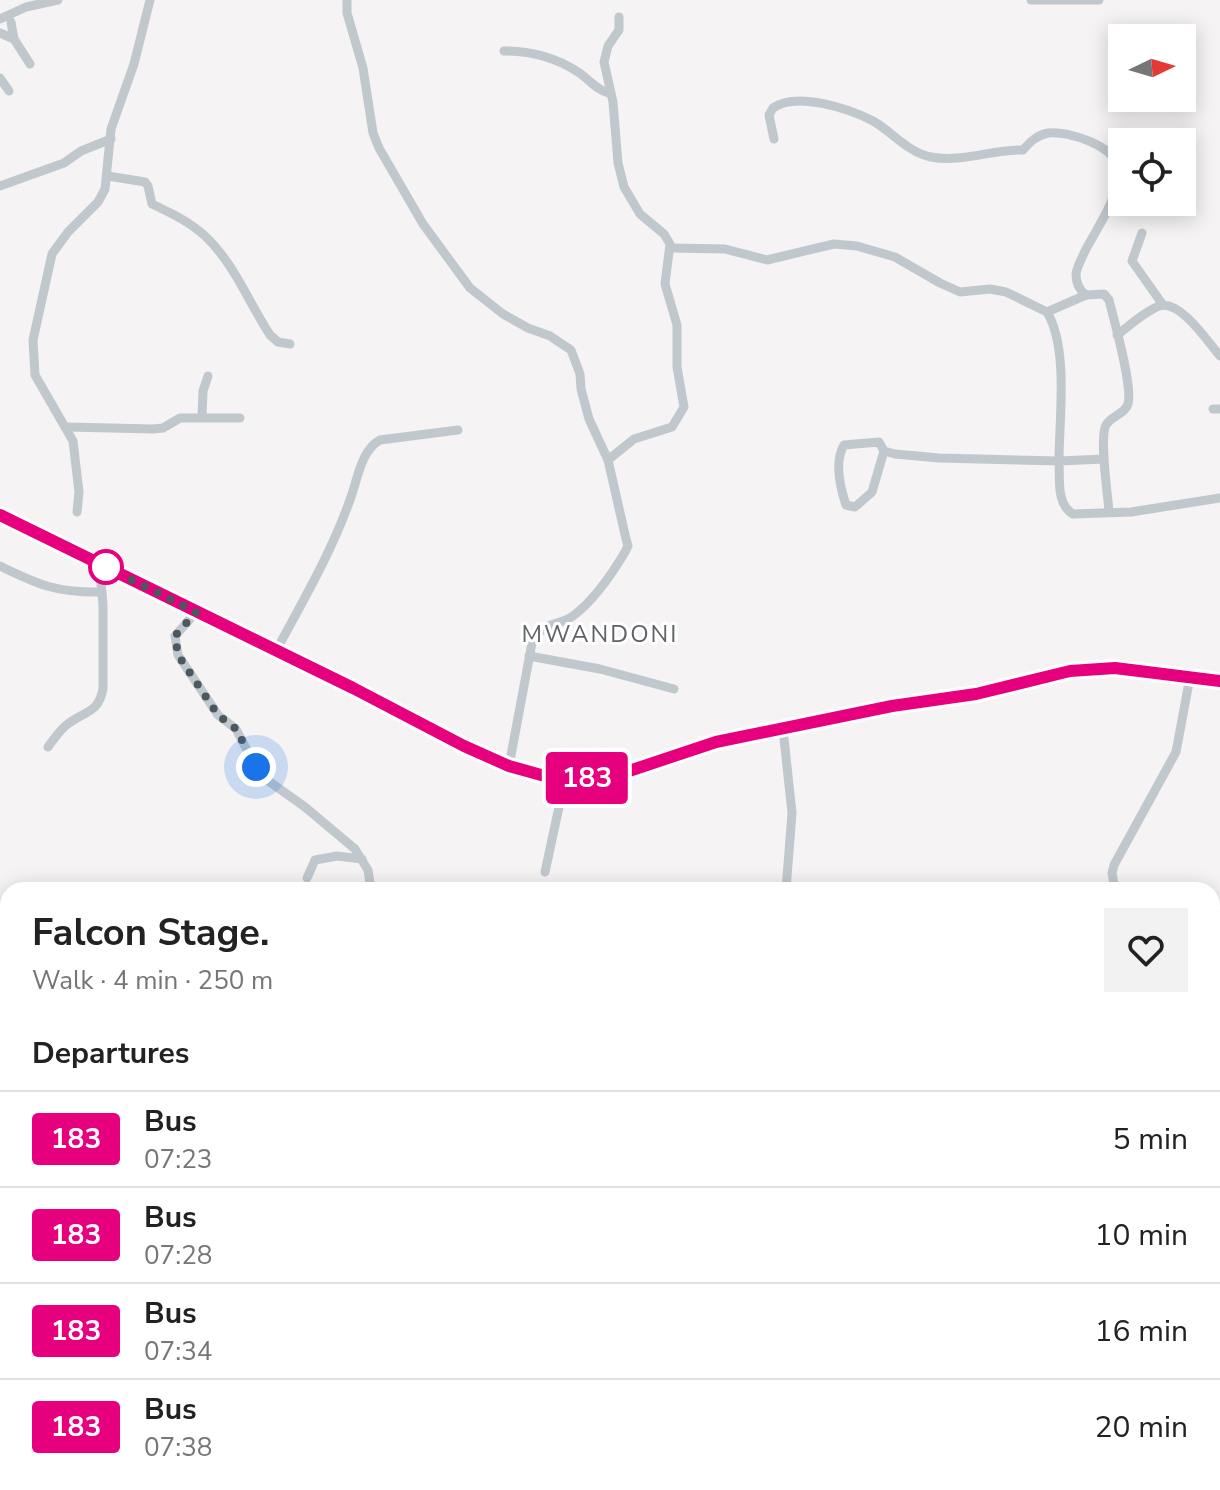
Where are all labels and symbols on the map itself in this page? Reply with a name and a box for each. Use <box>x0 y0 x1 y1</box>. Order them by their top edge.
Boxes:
north arrow <box>1108 24 1196 112</box>
unlabelled marker <box>89 550 123 584</box>
district label: MWANDONI <box>521 618 679 650</box>
your location <box>236 747 276 787</box>
line badge: 183 <box>541 752 633 804</box>

